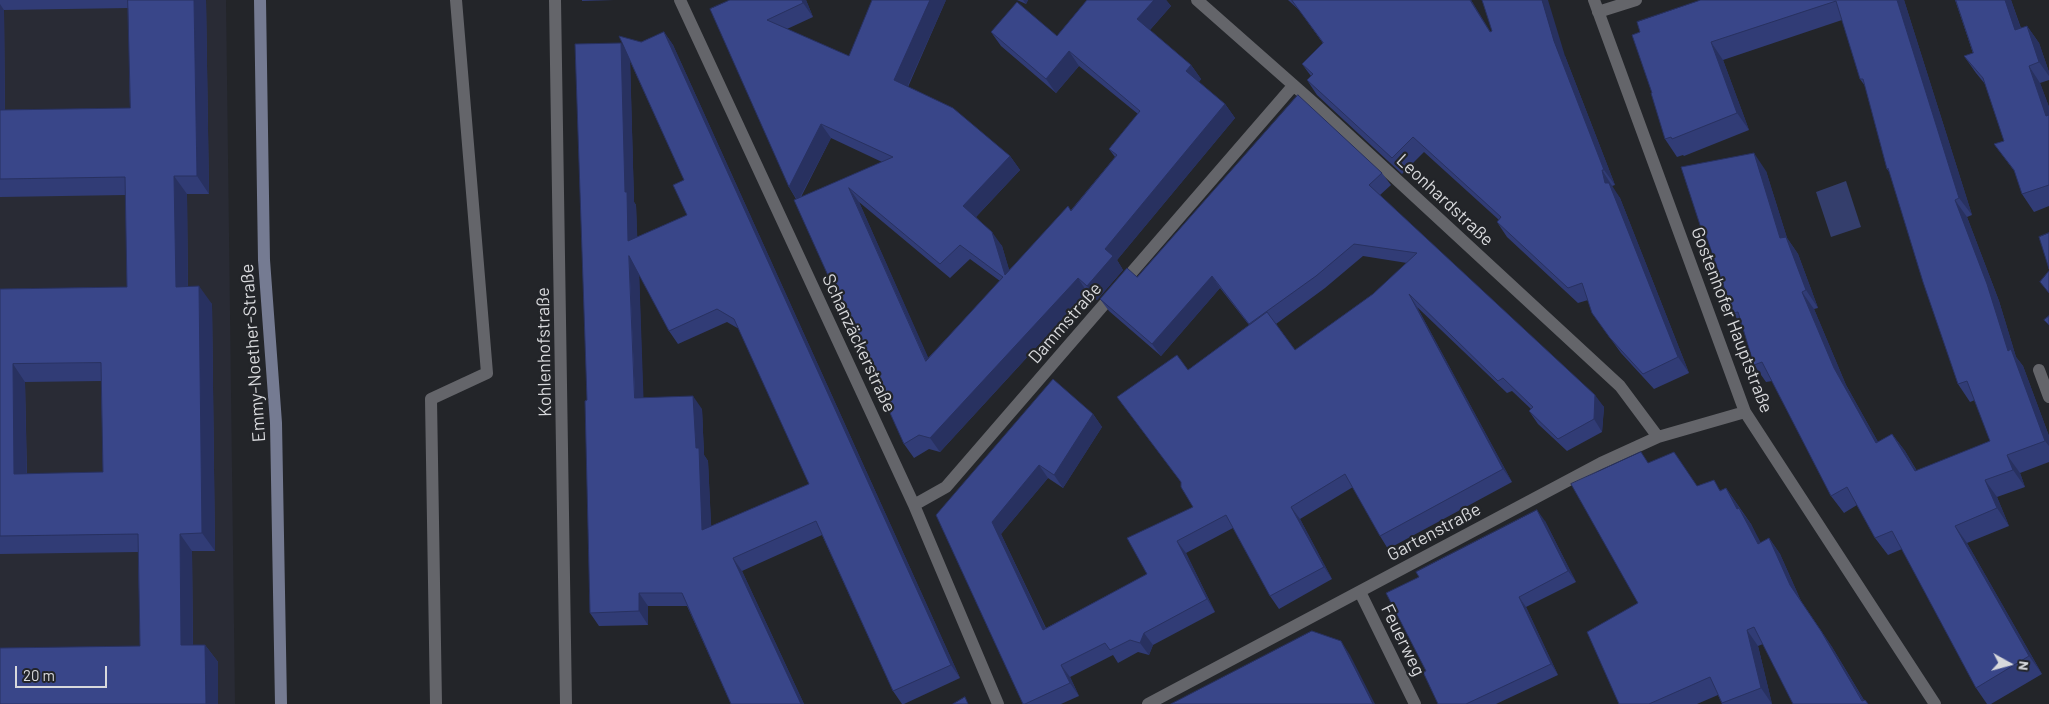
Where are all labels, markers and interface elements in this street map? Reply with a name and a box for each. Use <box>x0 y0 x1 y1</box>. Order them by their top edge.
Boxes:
street label: Leonhardstraße <box>1392 149 1498 251</box>
street label: Gostenhofer Hauptstraße <box>1687 224 1777 416</box>
street label: Emmy-Noether-Straße <box>236 263 270 443</box>
street label: Schanzäckerstraße <box>817 270 901 416</box>
street label: Dammstraße <box>1024 278 1106 368</box>
street label: Kohlenhofstraße <box>532 287 556 417</box>
street label: Gartenstraße <box>1383 498 1485 566</box>
street label: Feuerweg <box>1376 601 1430 679</box>
north arrow <box>1984 639 2034 689</box>
scale bar <box>18 656 110 688</box>
text: N <box>2015 660 2033 672</box>
text: 20 m <box>23 666 55 684</box>

